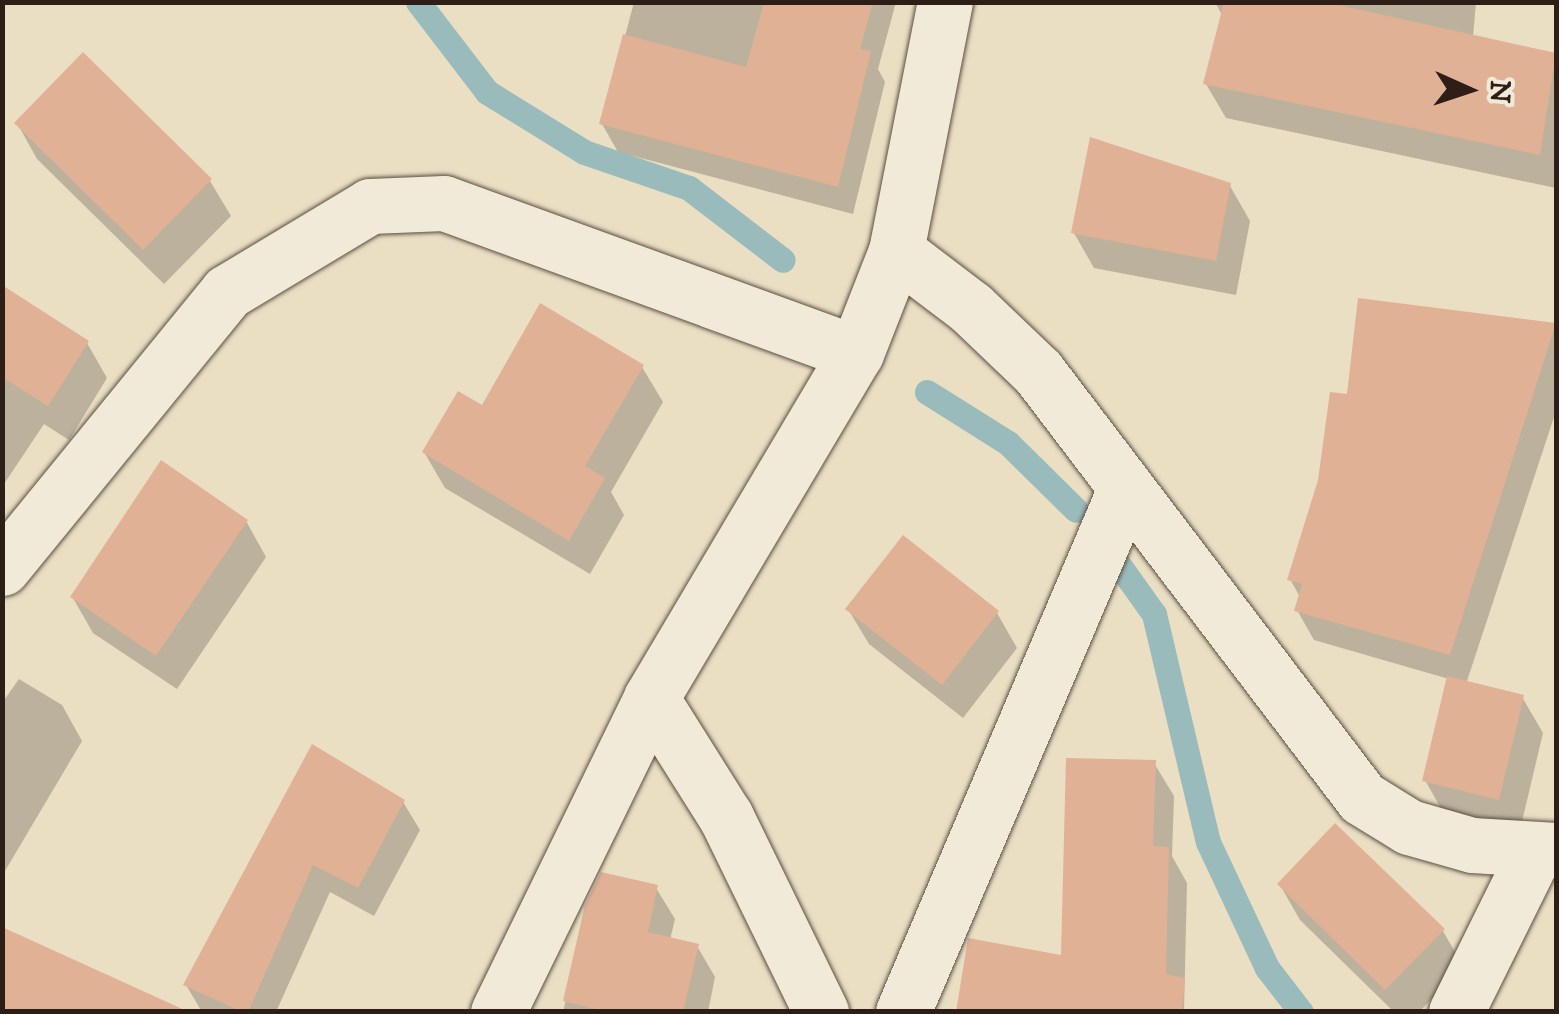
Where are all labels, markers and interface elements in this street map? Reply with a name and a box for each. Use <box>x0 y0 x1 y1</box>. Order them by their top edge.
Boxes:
north arrow <box>1419 40 1519 140</box>
text: N <box>1481 79 1518 104</box>

